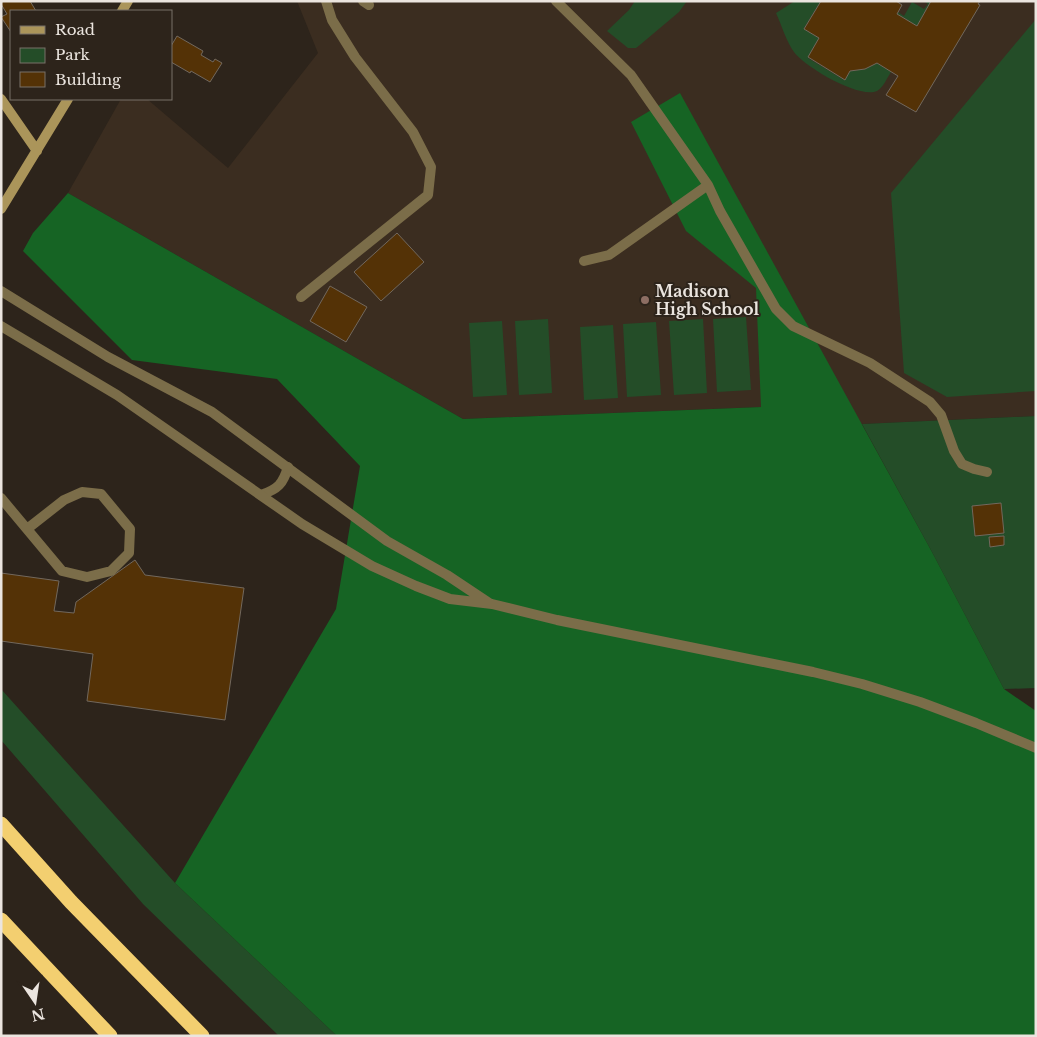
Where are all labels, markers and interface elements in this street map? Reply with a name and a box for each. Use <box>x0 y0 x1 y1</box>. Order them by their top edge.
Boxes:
legend <box>10 10 172 100</box>
text: Road <box>55 20 95 39</box>
text: Park <box>55 45 91 64</box>
text: Building <box>55 70 122 89</box>
place label: Madison High School <box>655 281 760 319</box>
marker: Madison High School <box>639 294 651 306</box>
north arrow <box>10 977 60 1027</box>
text: N <box>29 1004 46 1025</box>

